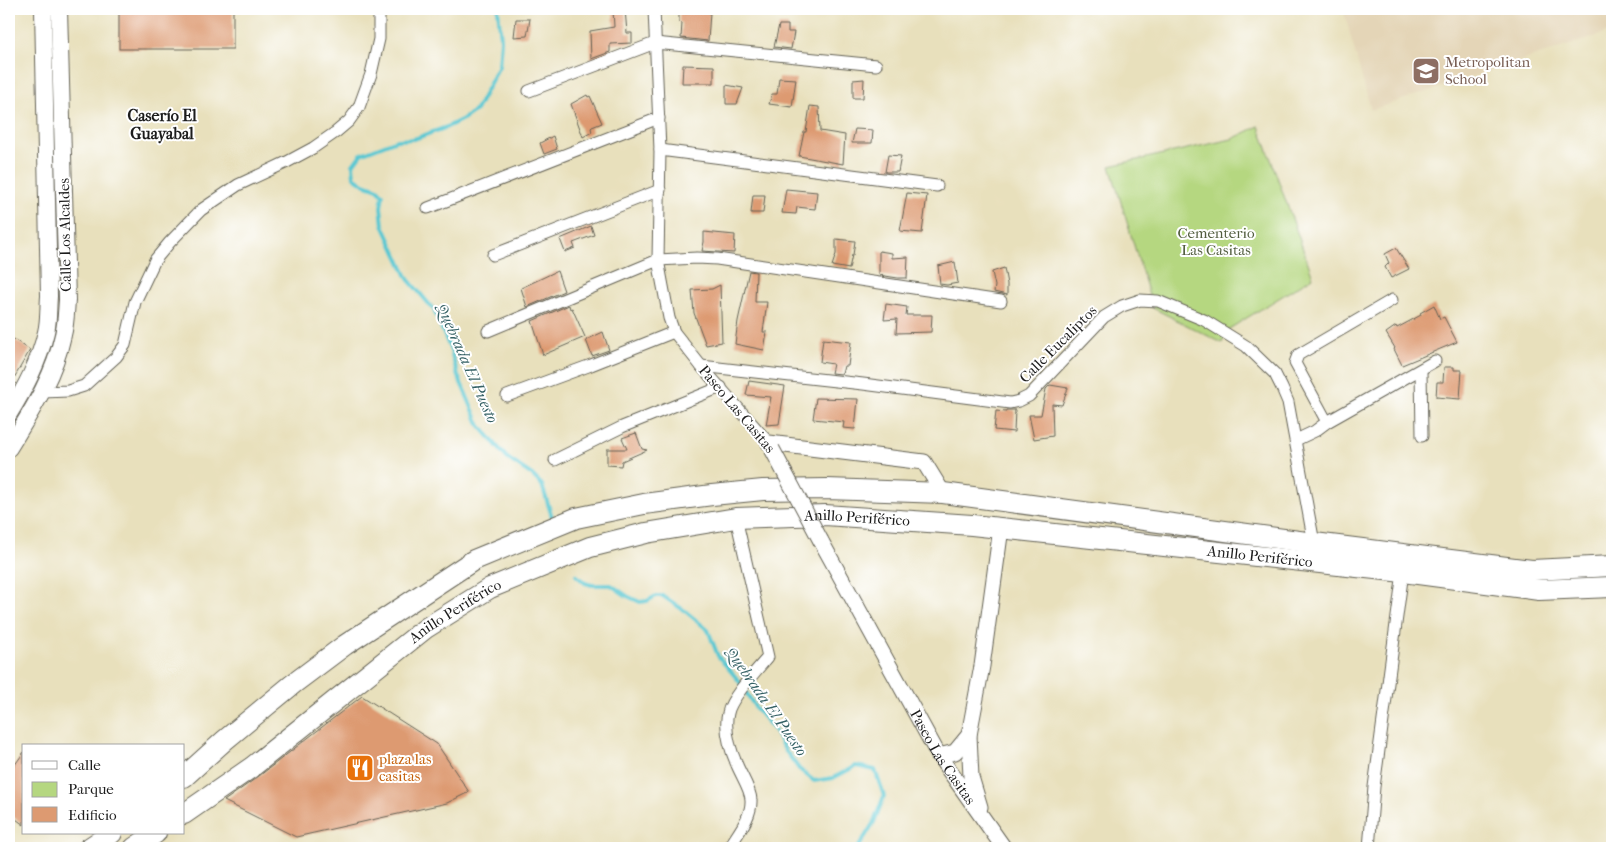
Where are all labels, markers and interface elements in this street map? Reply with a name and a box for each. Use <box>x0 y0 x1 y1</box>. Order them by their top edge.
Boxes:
place label: Metropolitan School <box>1445 53 1531 88</box>
school or university icon: Metropolitan School <box>1411 56 1441 86</box>
district label: Caserío El Guayabal <box>127 106 197 144</box>
street label: Calle Los Alcaldes <box>55 177 75 292</box>
park label: Cementerio Las Casitas <box>1177 224 1255 259</box>
water label: Quebrada El Puesto <box>431 300 503 427</box>
street label: Calle Eucaliptos <box>1015 301 1101 387</box>
street label: Paseo Las Casitas <box>695 361 779 457</box>
street label: Anillo Periférico <box>803 506 911 530</box>
street label: Anillo Periférico <box>1205 542 1314 571</box>
street label: Anillo Periférico <box>404 575 504 648</box>
water label: Quebrada El Puesto <box>720 642 811 760</box>
street label: Paseo Las Casitas <box>906 706 980 808</box>
legend <box>22 744 185 834</box>
place label: plaza las casitas <box>378 750 432 785</box>
restaurant icon: plaza las casitas <box>345 753 375 783</box>
text: Calle <box>68 756 101 774</box>
text: Parque <box>68 780 114 798</box>
text: Edificio <box>68 806 117 824</box>

